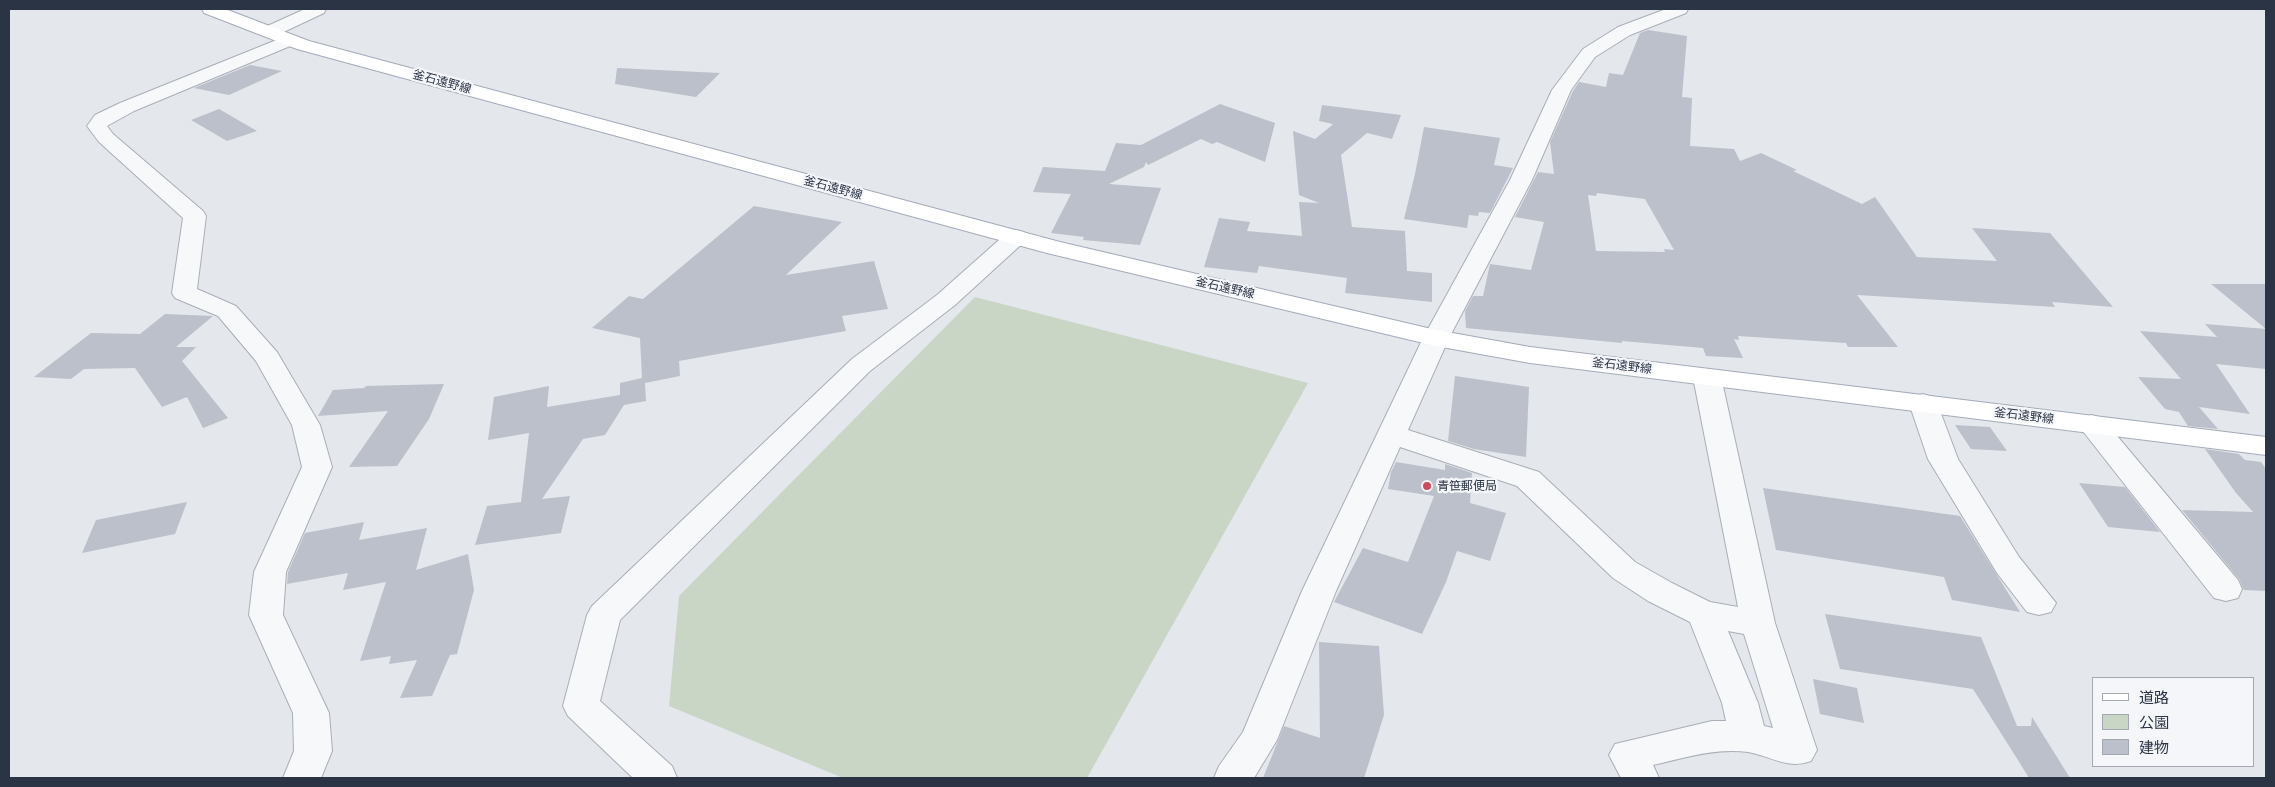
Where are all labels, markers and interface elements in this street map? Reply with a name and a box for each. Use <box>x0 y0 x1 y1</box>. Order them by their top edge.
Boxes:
street label: 釜石遠野線 <box>411 67 473 97</box>
street label: 釜石遠野線 <box>802 173 864 203</box>
street label: 釜石遠野線 <box>1194 274 1256 302</box>
street label: 釜石遠野線 <box>1591 355 1653 377</box>
street label: 釜石遠野線 <box>1993 405 2055 427</box>
place label: 青笹郵便局 <box>1437 479 1497 493</box>
marker: 青笹郵便局 <box>1421 480 1433 492</box>
legend <box>2092 677 2255 767</box>
text: 道路 <box>2139 688 2169 707</box>
text: 公園 <box>2139 713 2169 732</box>
text: 建物 <box>2139 738 2169 757</box>

